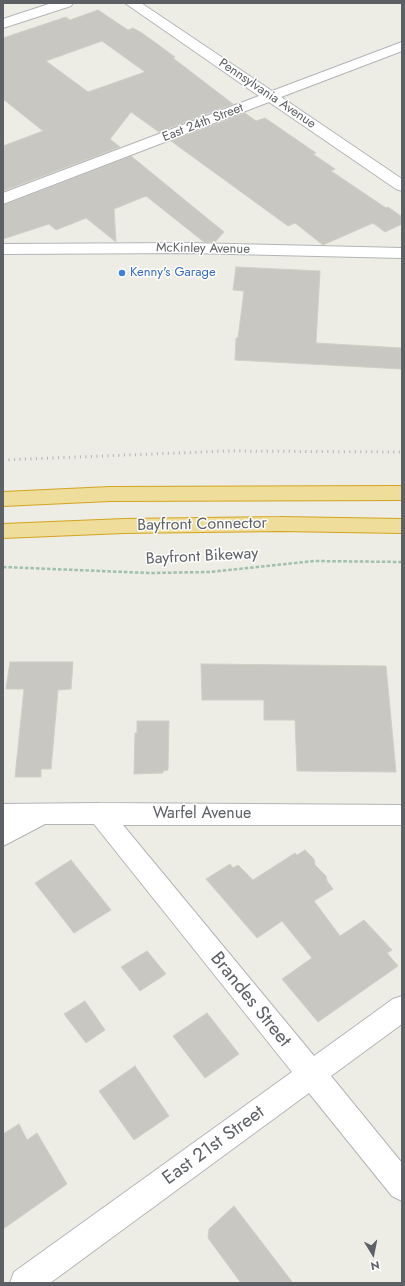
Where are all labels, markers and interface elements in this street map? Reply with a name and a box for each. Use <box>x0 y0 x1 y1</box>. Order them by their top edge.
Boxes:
street label: Pennsylvania Avenue <box>215 56 319 132</box>
street label: East 24th Street <box>160 100 246 146</box>
street label: McKinley Avenue <box>156 240 250 258</box>
place label: Kenny's Garage <box>130 265 216 281</box>
marker: Kenny's Garage <box>117 268 127 278</box>
street label: Bayfront Connector <box>137 514 267 536</box>
street label: Bayfront Bikeway <box>145 544 259 570</box>
street label: Warfel Avenue <box>153 804 251 824</box>
street label: Brandes Street <box>205 948 295 1052</box>
street label: East 21st Street <box>159 1101 269 1191</box>
north arrow <box>353 1234 393 1274</box>
text: N <box>369 1257 381 1274</box>

